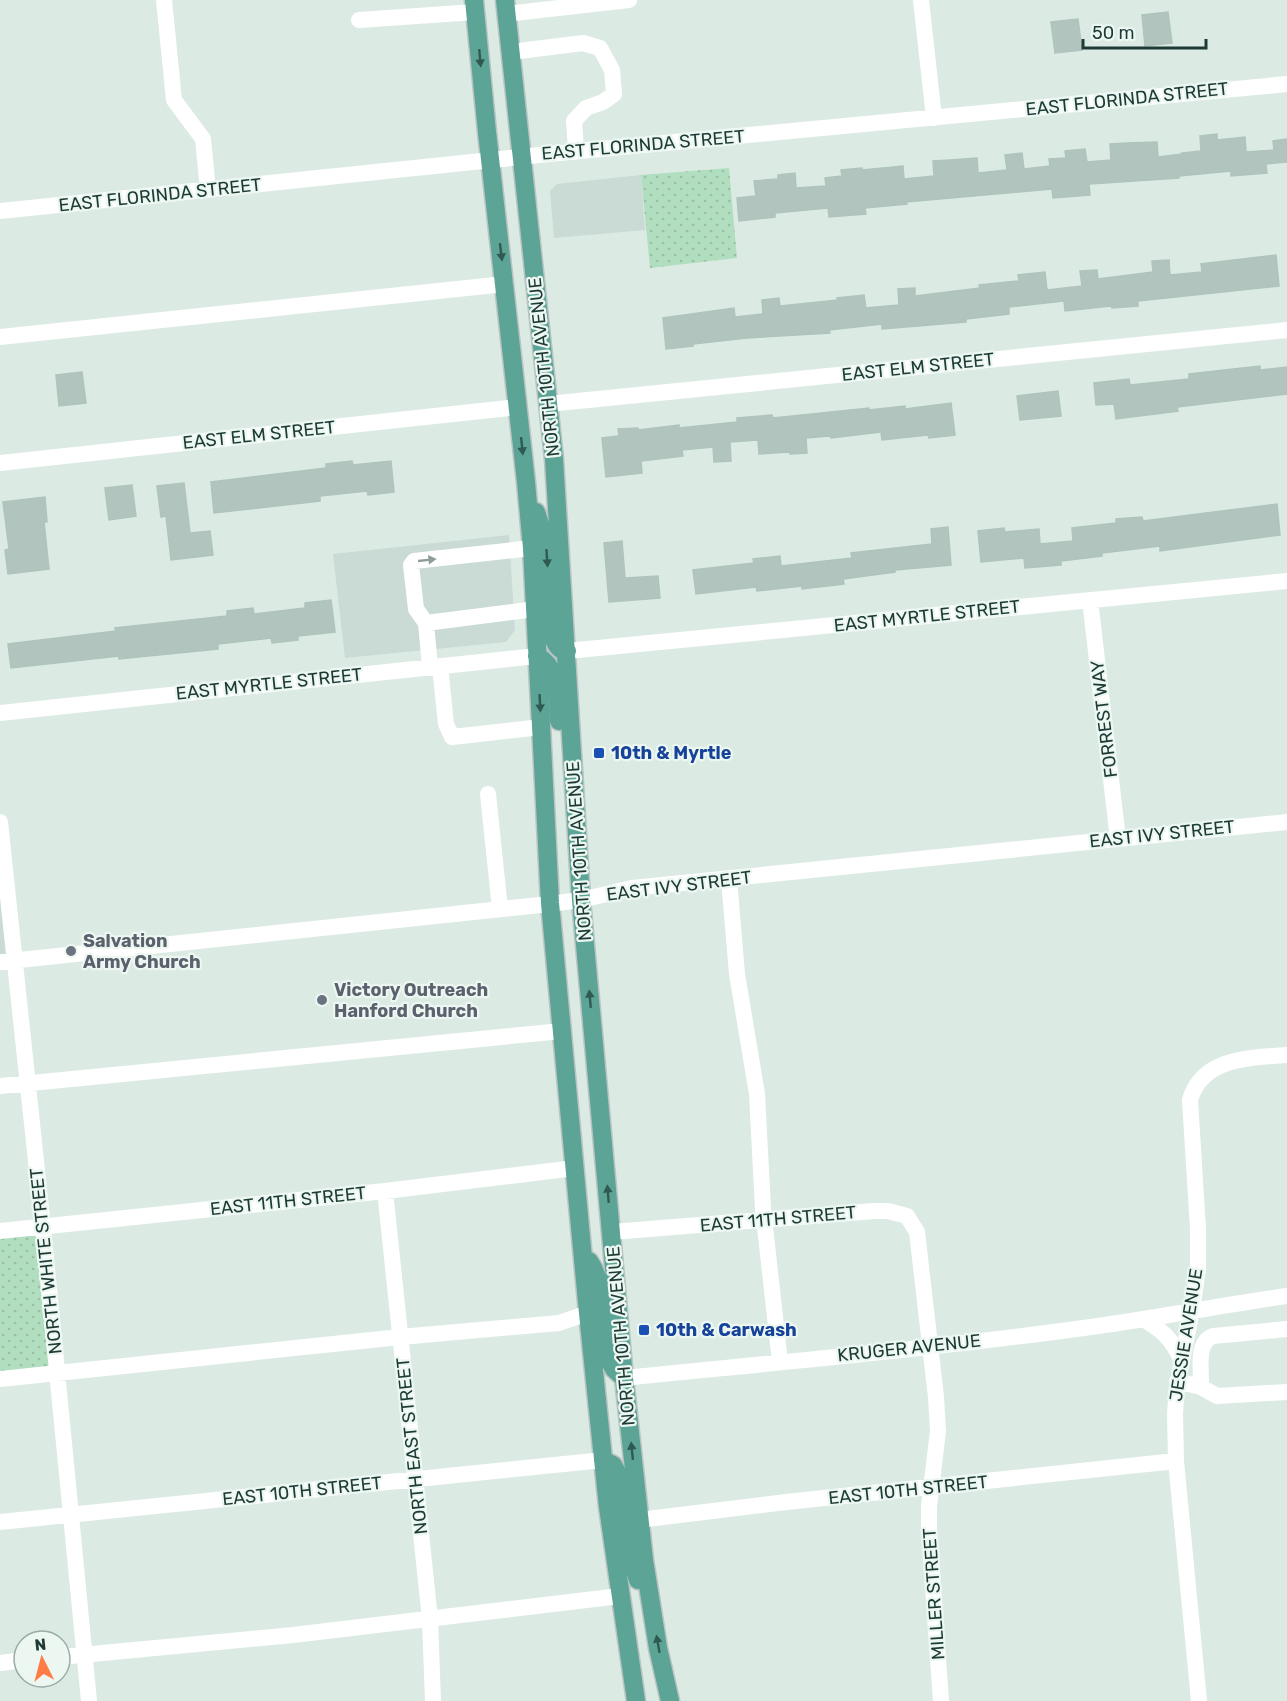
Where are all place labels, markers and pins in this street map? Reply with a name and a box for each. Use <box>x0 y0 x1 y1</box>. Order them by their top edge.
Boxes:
place label: 10th & Myrtle <box>611 742 732 764</box>
marker: 10th & Myrtle <box>592 746 606 760</box>
place label: Salvation Army Church <box>83 930 201 973</box>
marker: Salvation Army Church <box>64 944 78 958</box>
place label: Victory Outreach Hanford Church <box>334 979 488 1022</box>
marker: Victory Outreach Hanford Church <box>315 993 329 1007</box>
place label: 10th & Carwash <box>656 1319 797 1341</box>
marker: 10th & Carwash <box>637 1323 651 1337</box>

